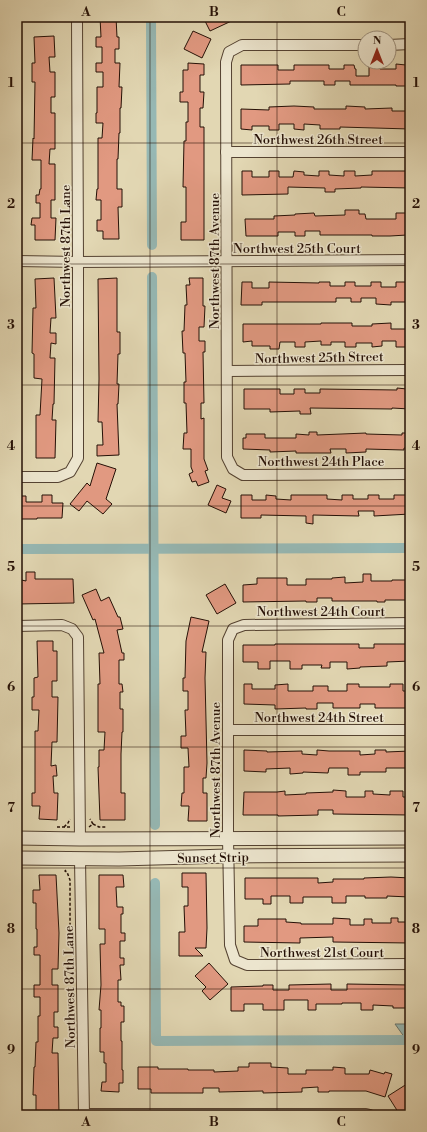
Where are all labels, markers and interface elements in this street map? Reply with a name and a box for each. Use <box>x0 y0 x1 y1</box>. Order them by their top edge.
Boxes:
text: A <box>80 4 91 20</box>
text: B <box>209 4 219 20</box>
text: C <box>336 4 346 20</box>
north arrow <box>357 30 397 70</box>
text: N <box>373 34 382 48</box>
text: 1 <box>8 75 15 91</box>
text: 1 <box>413 75 420 91</box>
street label: Northwest 26th Street <box>253 132 383 148</box>
street label: Northwest 87th Lane <box>58 184 74 307</box>
street label: Northwest 87th Avenue <box>207 192 223 329</box>
text: 2 <box>7 196 15 212</box>
text: 2 <box>412 196 420 212</box>
street label: Northwest 25th Court <box>233 241 361 257</box>
text: 3 <box>7 317 15 333</box>
text: 3 <box>412 317 420 333</box>
street label: Northwest 25th Street <box>254 349 384 367</box>
text: 4 <box>7 438 16 454</box>
text: 4 <box>412 438 421 454</box>
street label: Northwest 24th Place <box>258 454 385 470</box>
text: 5 <box>7 559 15 575</box>
text: 5 <box>412 559 420 575</box>
street label: Northwest 24th Court <box>257 604 386 620</box>
text: 6 <box>7 679 15 695</box>
text: 6 <box>412 679 420 695</box>
street label: Northwest 87th Avenue <box>208 701 224 838</box>
street label: Northwest 24th Street <box>254 710 384 726</box>
text: 7 <box>7 800 15 816</box>
text: 7 <box>412 800 420 816</box>
street label: Sunset Strip <box>177 849 249 867</box>
text: 8 <box>7 921 15 937</box>
text: 8 <box>412 921 420 937</box>
street label: Northwest 87th Lane <box>61 925 79 1049</box>
street label: Northwest 21st Court <box>260 945 385 961</box>
text: 9 <box>7 1042 15 1058</box>
text: 9 <box>412 1042 420 1058</box>
text: A <box>80 1114 91 1130</box>
text: B <box>209 1114 219 1130</box>
text: C <box>336 1114 346 1130</box>

